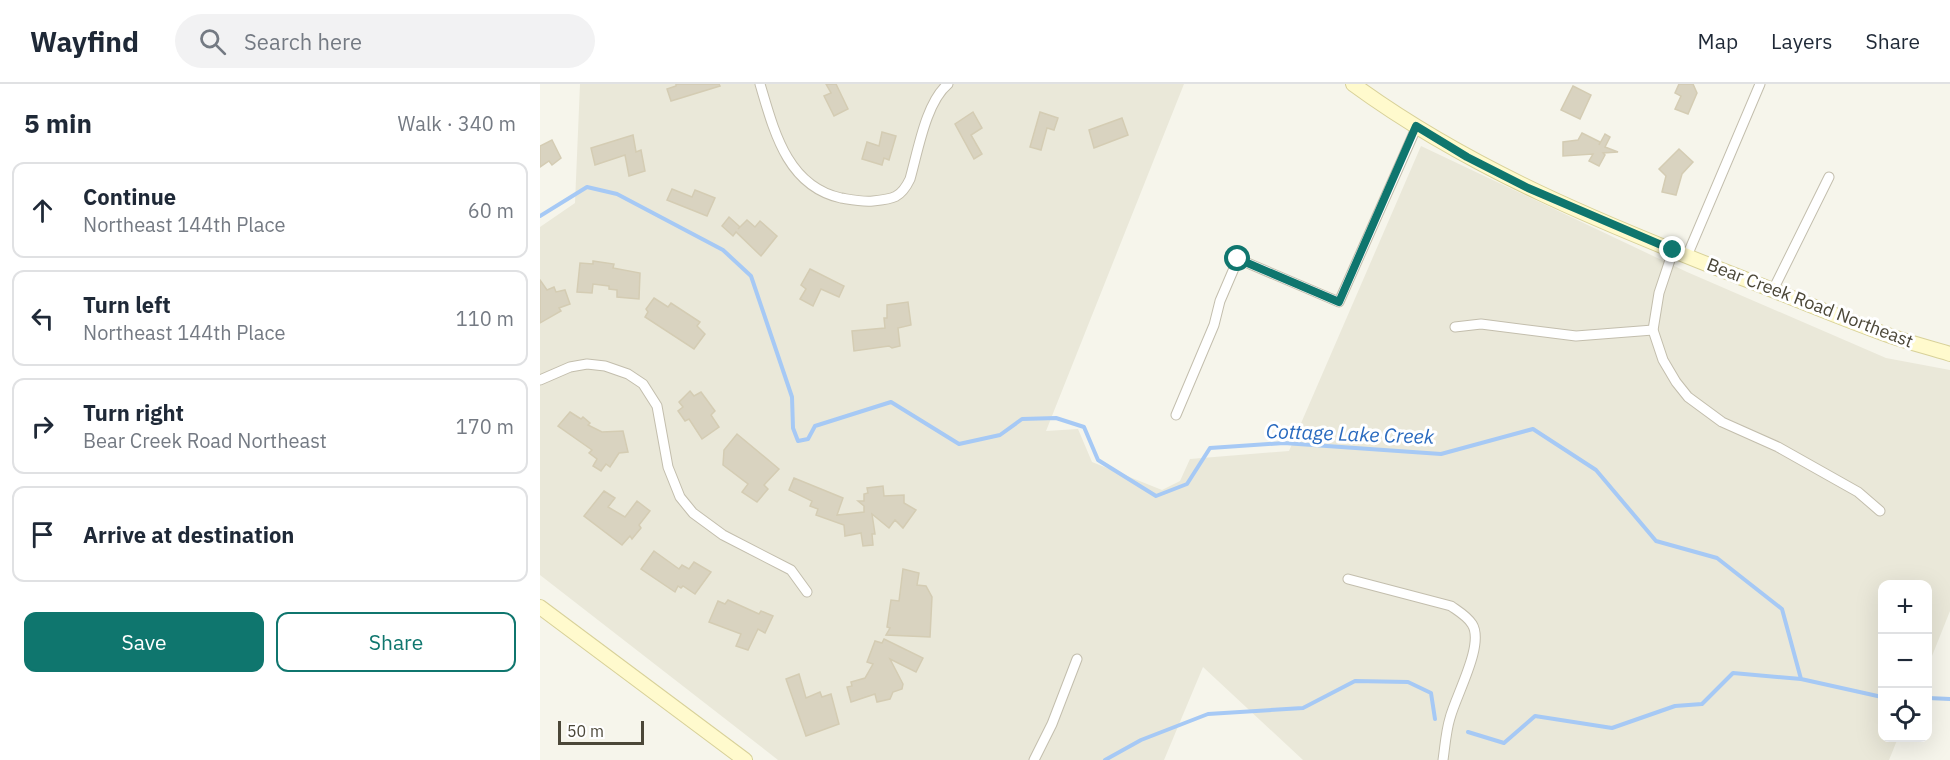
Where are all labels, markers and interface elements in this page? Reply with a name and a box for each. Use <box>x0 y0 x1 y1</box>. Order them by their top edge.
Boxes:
search box <box>175 14 595 68</box>
text: Wayfind <box>30 23 139 60</box>
icon: search <box>196 25 229 58</box>
text: Search here <box>244 27 362 56</box>
text: Map <box>1698 27 1738 55</box>
text: Layers <box>1771 27 1833 55</box>
text: Share <box>1866 27 1920 55</box>
text: 5 min <box>24 106 92 140</box>
text: Walk · 340 m <box>398 110 516 137</box>
text: Continue <box>83 182 176 211</box>
icon: ahead <box>26 194 59 227</box>
text: 60 m <box>468 197 514 224</box>
text: Northeast 144th Place <box>83 211 285 238</box>
route end <box>1659 236 1685 262</box>
route start <box>1224 245 1250 271</box>
street label: Bear Creek Road Northeast <box>1704 252 1917 353</box>
text: Turn left <box>83 290 171 319</box>
icon: left <box>26 302 59 335</box>
text: 110 m <box>456 305 514 332</box>
text: Northeast 144th Place <box>83 319 285 346</box>
text: Turn right <box>83 398 184 427</box>
icon: right <box>26 410 59 443</box>
text: 170 m <box>456 413 514 440</box>
water label: Cottage Lake Creek <box>1265 417 1435 450</box>
text: Bear Creek Road Northeast <box>83 427 327 454</box>
icon: arrive <box>26 518 59 551</box>
text: Arrive at destination <box>83 520 294 549</box>
map controls <box>1878 580 1932 742</box>
button: + <box>1878 580 1932 634</box>
button: Save <box>24 612 264 672</box>
button: Share <box>276 612 516 672</box>
button: − <box>1878 634 1932 688</box>
button: locate <box>1878 688 1932 742</box>
scale bar <box>558 718 644 746</box>
text: 50 m <box>567 721 604 741</box>

